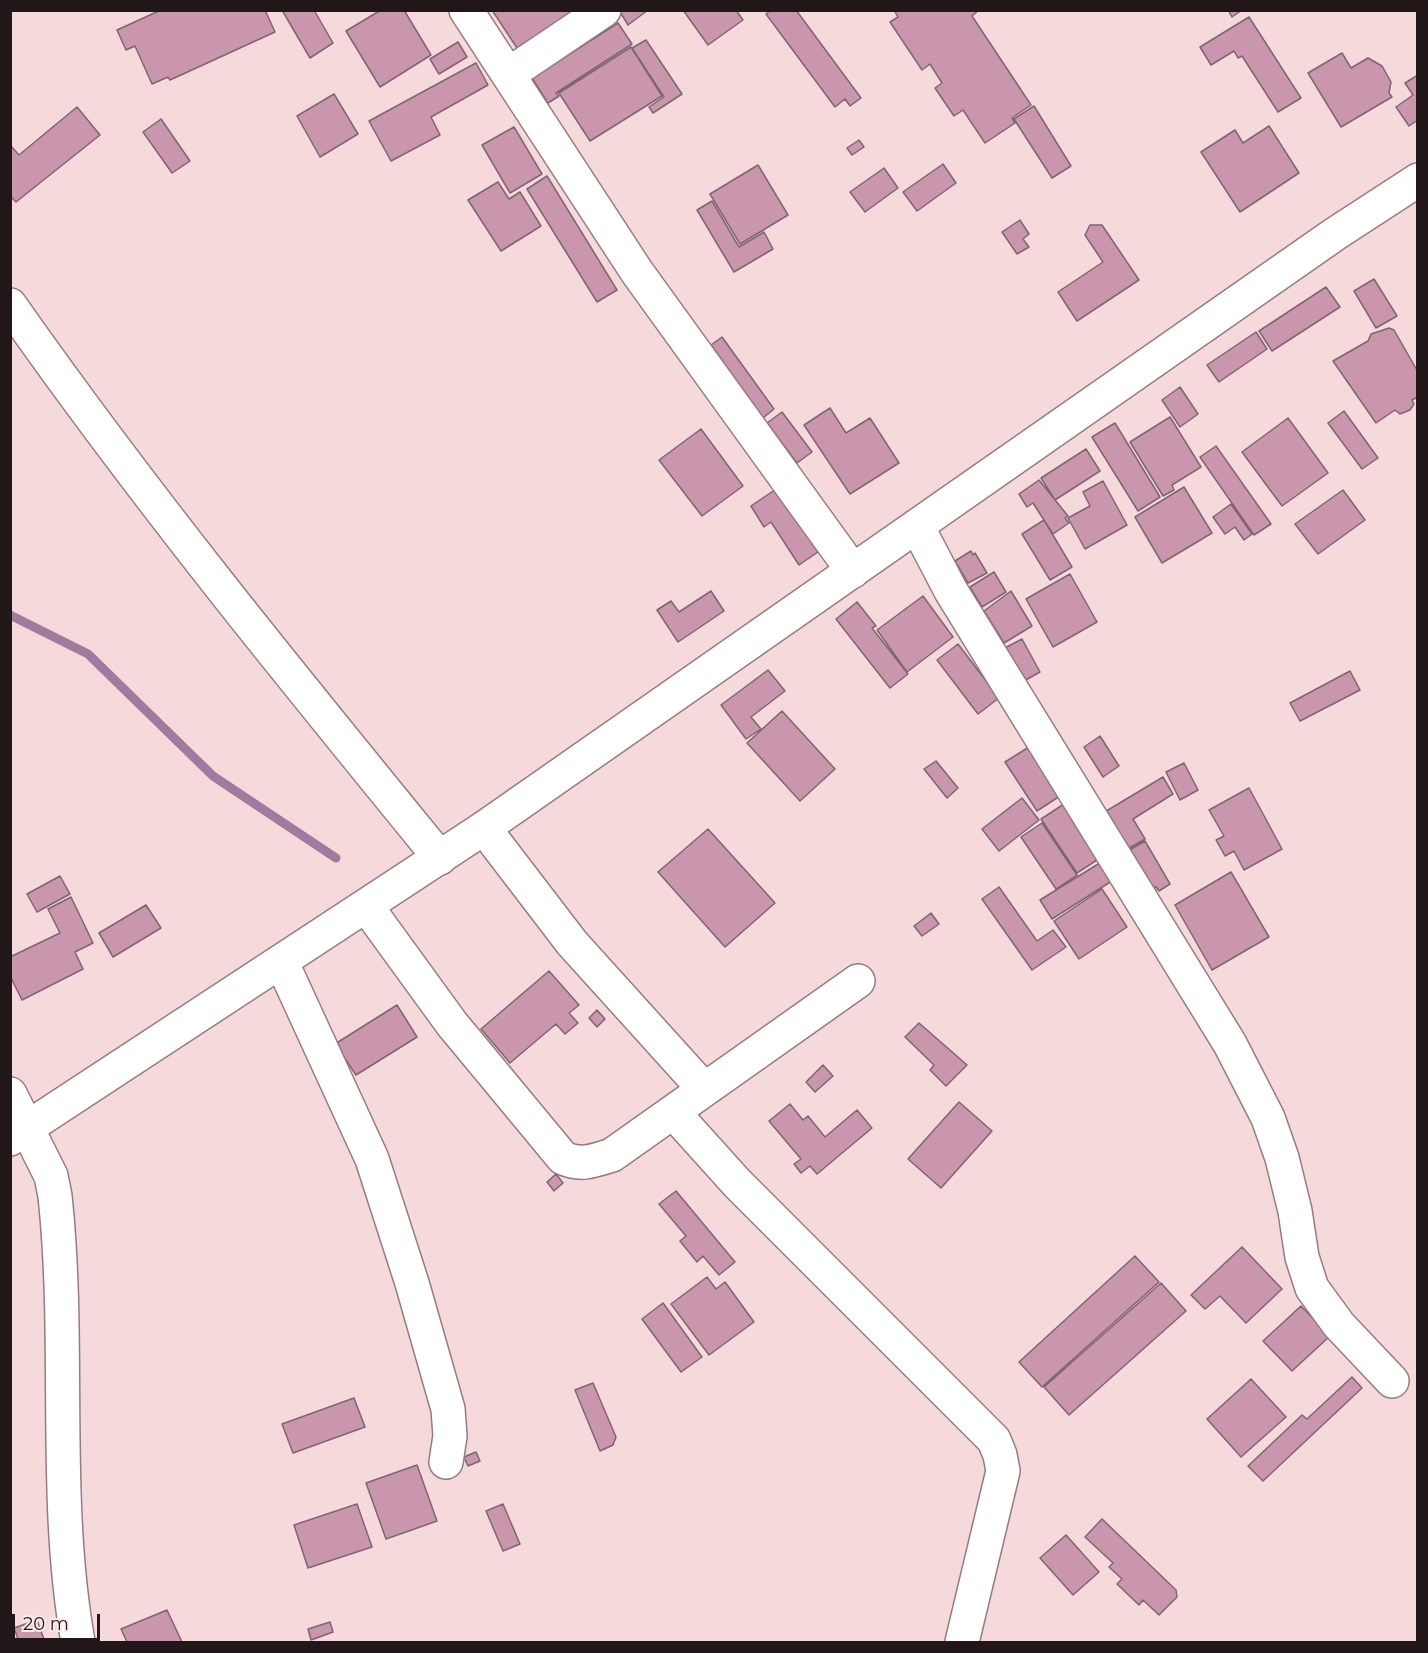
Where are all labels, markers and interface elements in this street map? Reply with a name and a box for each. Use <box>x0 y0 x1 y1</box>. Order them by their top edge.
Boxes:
scale bar <box>15 1602 104 1640</box>
text: 20 m <box>23 1613 69 1635</box>

